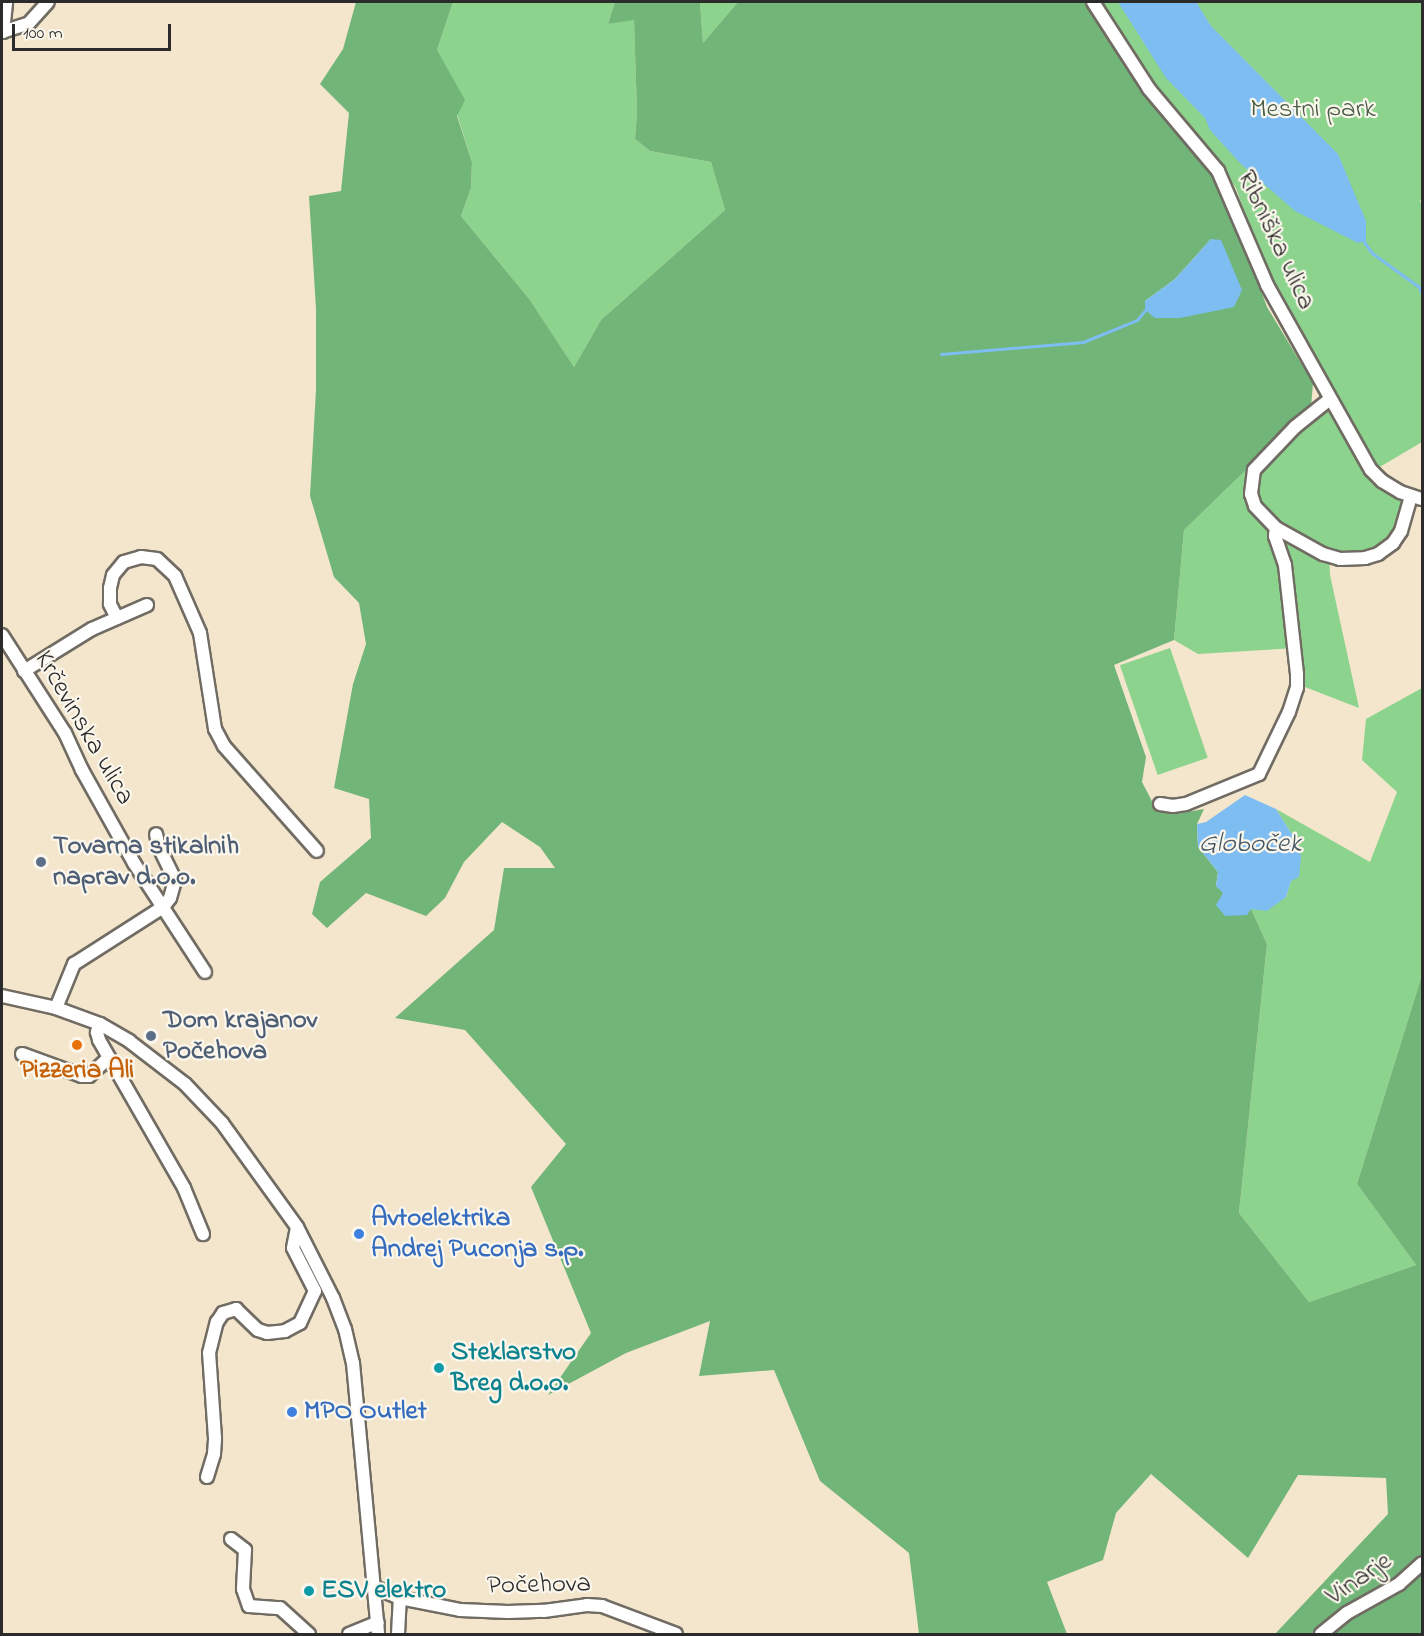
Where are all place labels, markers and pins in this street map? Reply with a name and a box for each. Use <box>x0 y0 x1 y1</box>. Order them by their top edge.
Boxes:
place label: Tovarna stikalnih naprav d.o.o. <box>53 830 239 893</box>
marker: Tovarna stikalnih naprav d.o.o. <box>34 855 48 869</box>
place label: Dom krajanov Počehova <box>163 1004 317 1067</box>
marker: Dom krajanov Počehova <box>144 1029 158 1043</box>
marker: Pizzeria Ali <box>70 1038 84 1052</box>
place label: Pizzeria Ali <box>20 1055 134 1087</box>
place label: Avtoelektrika Andrej Puconja s.p. <box>371 1202 584 1265</box>
marker: Avtoelektrika Andrej Puconja s.p. <box>352 1227 366 1241</box>
place label: Steklarstvo Breg d.o.o. <box>451 1336 576 1399</box>
marker: Steklarstvo Breg d.o.o. <box>432 1361 446 1375</box>
place label: MPO Outlet <box>304 1396 427 1428</box>
marker: MPO Outlet <box>285 1405 299 1419</box>
place label: ESV elektro <box>321 1575 446 1607</box>
marker: ESV elektro <box>302 1584 316 1598</box>

